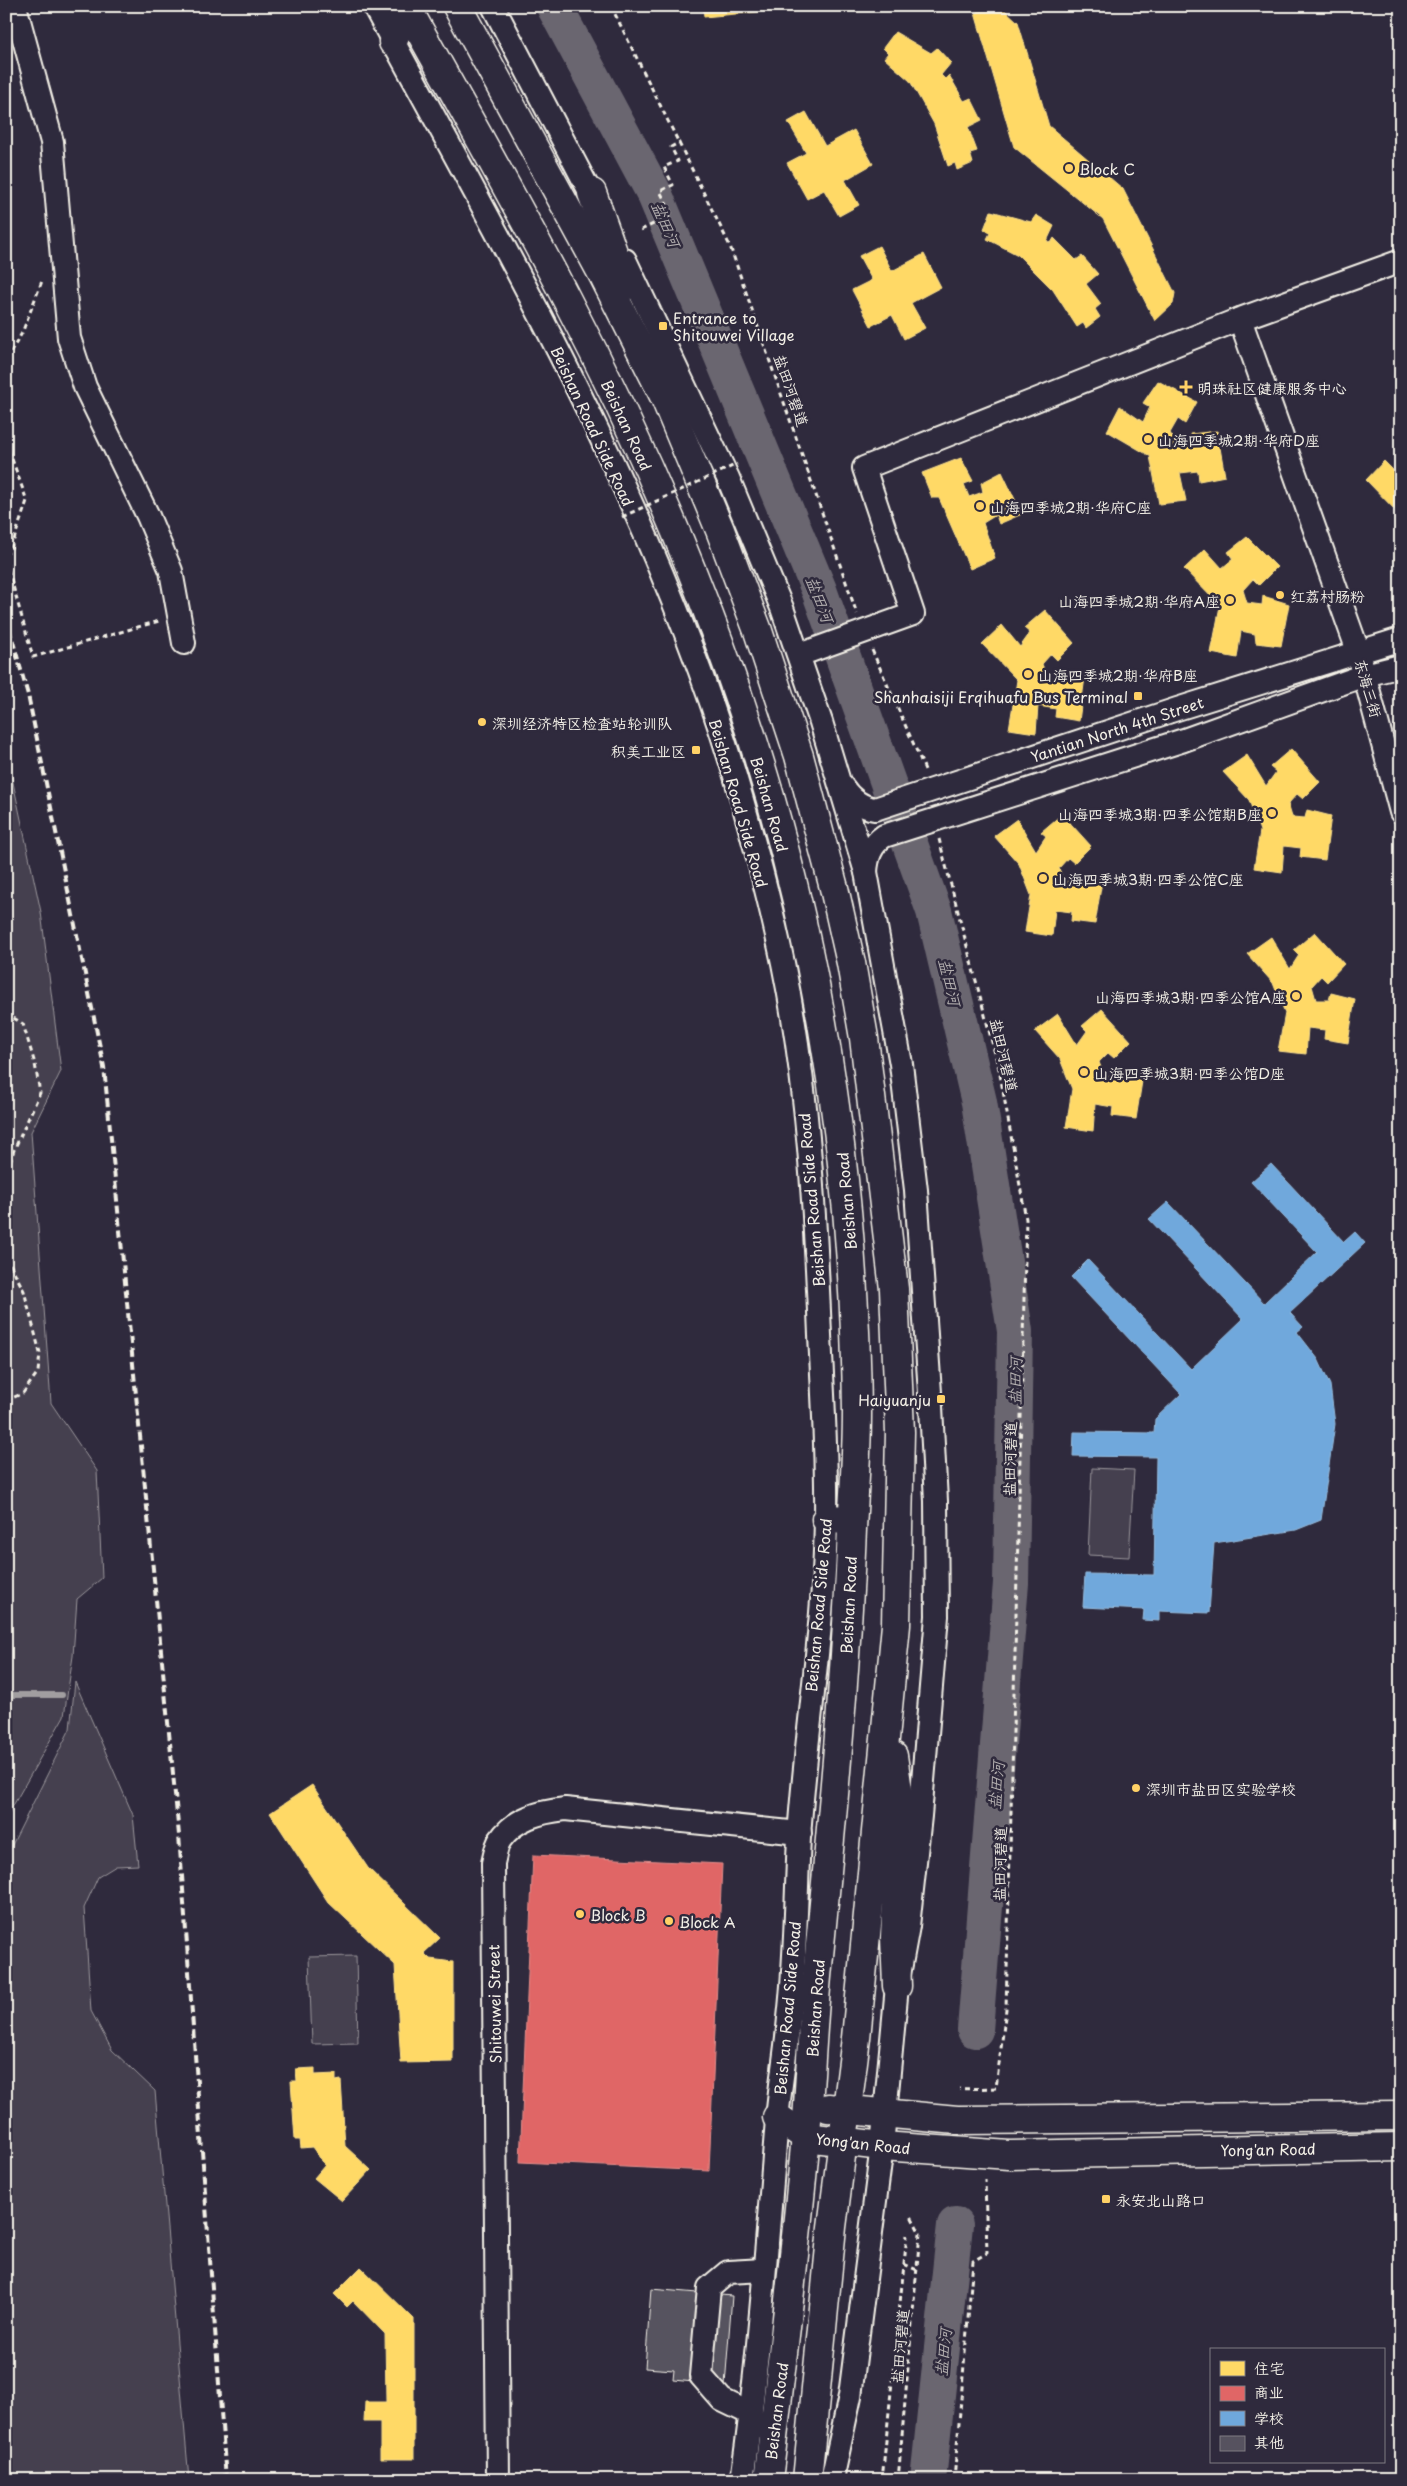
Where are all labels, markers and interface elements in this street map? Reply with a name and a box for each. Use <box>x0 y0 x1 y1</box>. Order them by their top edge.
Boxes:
place label: Block C <box>1079 157 1135 180</box>
marker: Block C <box>1063 162 1075 174</box>
water label: 盐田河 <box>647 197 689 254</box>
place label: Entrance to Shitouwei Village <box>673 306 795 346</box>
marker: Entrance to Shitouwei Village <box>657 320 669 332</box>
street label: Beishan Road Side Road <box>546 342 640 510</box>
street label: 盐田河碧道 <box>769 351 815 429</box>
street label: Beishan Road <box>596 376 658 474</box>
place label: 明珠社区健康服务中心 <box>1197 376 1347 399</box>
marker: 明珠社区健康服务中心 <box>1179 380 1193 394</box>
place label: 山海四季城2期·华府D座 <box>1158 428 1320 451</box>
marker: 山海四季城2期·华府D座 <box>1142 433 1154 445</box>
place label: 山海四季城2期·华府C座 <box>990 495 1152 518</box>
marker: 山海四季城2期·华府C座 <box>974 500 986 512</box>
water label: 盐田河 <box>801 572 842 628</box>
place label: 红荔村肠粉 <box>1290 584 1365 607</box>
place label: 山海四季城2期·华府A座 <box>1059 589 1220 612</box>
marker: 红荔村肠粉 <box>1274 589 1286 601</box>
marker: 山海四季城2期·华府A座 <box>1224 594 1236 606</box>
street label: 东海三街 <box>1350 656 1388 720</box>
place label: 山海四季城2期·华府B座 <box>1038 663 1198 686</box>
marker: 山海四季城2期·华府B座 <box>1022 668 1034 680</box>
place label: Shanhaisiji Erqihuafu Bus Terminal <box>874 685 1128 708</box>
street label: Yantian North 4th Street <box>1028 690 1206 768</box>
marker: Shanhaisiji Erqihuafu Bus Terminal <box>1132 690 1144 702</box>
place label: 深圳经济特区检查站轮训队 <box>492 711 672 734</box>
marker: 深圳经济特区检查站轮训队 <box>476 716 488 728</box>
street label: Beishan Road Side Road <box>706 717 772 889</box>
place label: 积美工业区 <box>611 739 686 762</box>
marker: 积美工业区 <box>690 744 702 756</box>
street label: Beishan Road <box>748 755 792 853</box>
place label: 山海四季城3期·四季公馆期B座 <box>1058 802 1262 825</box>
marker: 山海四季城3期·四季公馆期B座 <box>1266 807 1278 819</box>
place label: 山海四季城3期·四季公馆C座 <box>1053 867 1244 890</box>
marker: 山海四季城3期·四季公馆C座 <box>1037 872 1049 884</box>
water label: 盐田河 <box>934 956 969 1011</box>
place label: 山海四季城3期·四季公馆A座 <box>1095 985 1286 1008</box>
marker: 山海四季城3期·四季公馆A座 <box>1290 990 1302 1002</box>
street label: 盐田河碧道 <box>985 1016 1025 1094</box>
place label: 山海四季城3期·四季公馆D座 <box>1094 1061 1285 1084</box>
marker: 山海四季城3期·四季公馆D座 <box>1078 1066 1090 1078</box>
street label: Beishan Road Side Road <box>792 1112 830 1288</box>
street label: Beishan Road <box>830 1151 862 1251</box>
water label: 盐田河 <box>1002 1354 1026 1405</box>
place label: Haiyuanju <box>858 1388 931 1411</box>
marker: Haiyuanju <box>935 1393 947 1405</box>
street label: 盐田河碧道 <box>997 1421 1021 1497</box>
street label: Beishan Road Side Road <box>799 1517 837 1693</box>
street label: Beishan Road <box>834 1555 862 1655</box>
water label: 盐田河 <box>981 1757 1009 1810</box>
place label: 深圳市盐田区实验学校 <box>1146 1777 1296 1800</box>
marker: 深圳市盐田区实验学校 <box>1130 1782 1142 1794</box>
street label: 盐田河碧道 <box>987 1826 1011 1902</box>
place label: Block B <box>590 1903 646 1926</box>
marker: Block B <box>574 1908 586 1920</box>
place label: Block A <box>679 1910 736 1933</box>
marker: Block A <box>663 1915 675 1927</box>
street label: Beishan Road Side Road <box>768 1920 806 2096</box>
street label: Shitouwei Street <box>481 1944 507 2064</box>
street label: Beishan Road <box>800 1958 830 2058</box>
street label: Yong'an Road <box>815 2127 911 2159</box>
street label: Yong'an Road <box>1220 2137 1316 2161</box>
place label: 永安北山路口 <box>1116 2188 1206 2211</box>
marker: 永安北山路口 <box>1100 2193 1112 2205</box>
street label: 盐田河碧道 <box>884 2308 914 2384</box>
water label: 盐田河 <box>928 2324 957 2377</box>
legend <box>1210 2348 1384 2464</box>
text: 住宅 <box>1254 2356 1284 2379</box>
street label: Beishan Road <box>759 2361 793 2461</box>
text: 商业 <box>1254 2380 1284 2403</box>
text: 学校 <box>1254 2406 1284 2429</box>
text: 其他 <box>1254 2430 1284 2453</box>

